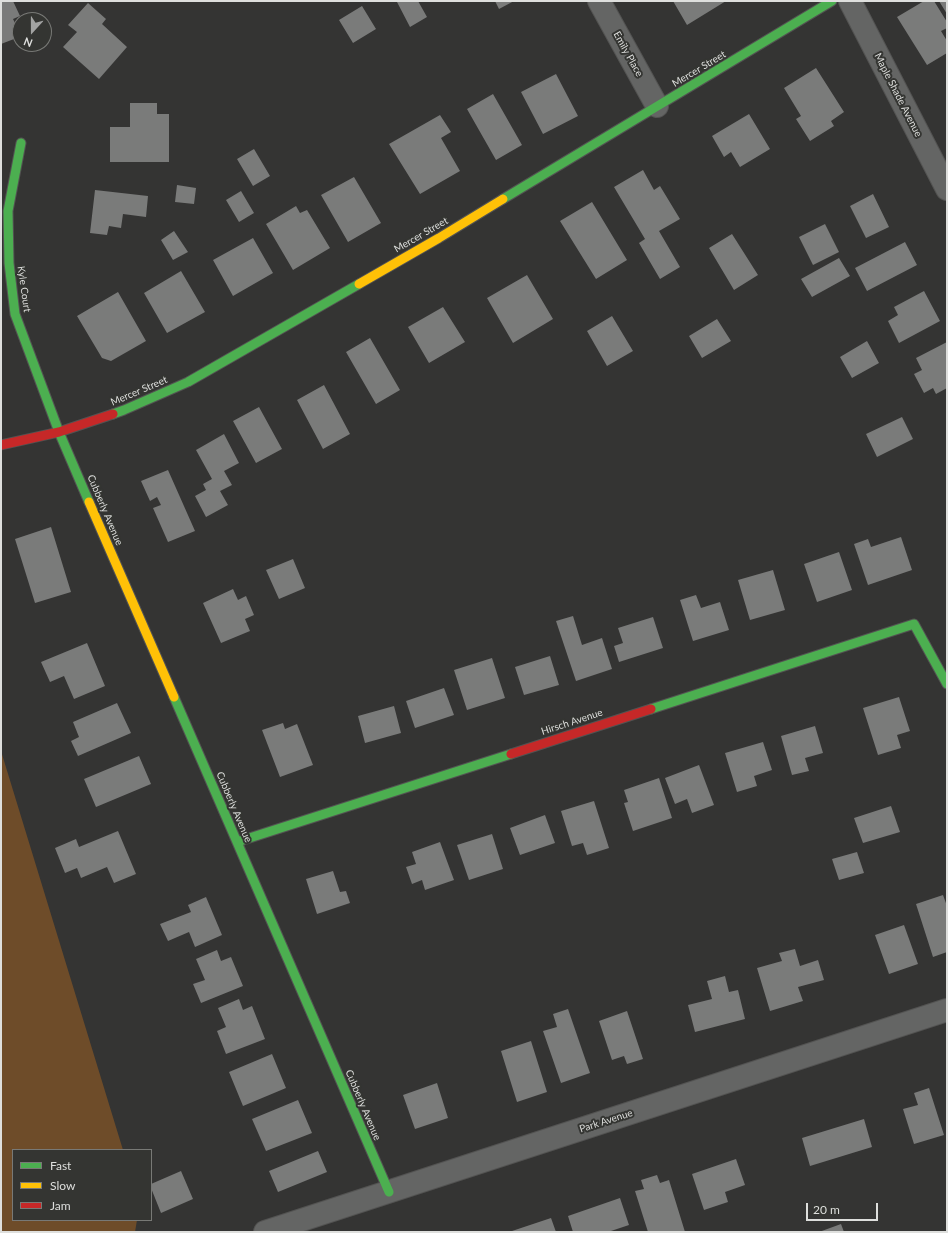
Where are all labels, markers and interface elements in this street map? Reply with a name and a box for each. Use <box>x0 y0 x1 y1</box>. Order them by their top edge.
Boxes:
north arrow <box>12 12 52 52</box>
street label: Emily Place <box>611 29 645 79</box>
text: N <box>22 35 34 50</box>
street label: Mercer Street <box>670 48 728 90</box>
street label: Maple Shade Avenue <box>872 51 924 139</box>
street label: Mercer Street <box>392 215 450 255</box>
street label: Kyle Court <box>15 265 33 313</box>
street label: Mercer Street <box>109 374 169 408</box>
street label: Cubberly Avenue <box>85 473 125 547</box>
street label: Hirsch Avenue <box>540 706 604 738</box>
street label: Cubberly Avenue <box>214 770 254 844</box>
street label: Cubberly Avenue <box>343 1068 383 1142</box>
street label: Park Avenue <box>578 1107 634 1135</box>
legend <box>12 1149 152 1221</box>
text: Fast <box>50 1158 71 1173</box>
text: Slow <box>50 1178 75 1193</box>
scale bar <box>808 1195 880 1221</box>
text: Jam <box>50 1198 71 1213</box>
text: 20 m <box>813 1202 840 1217</box>

